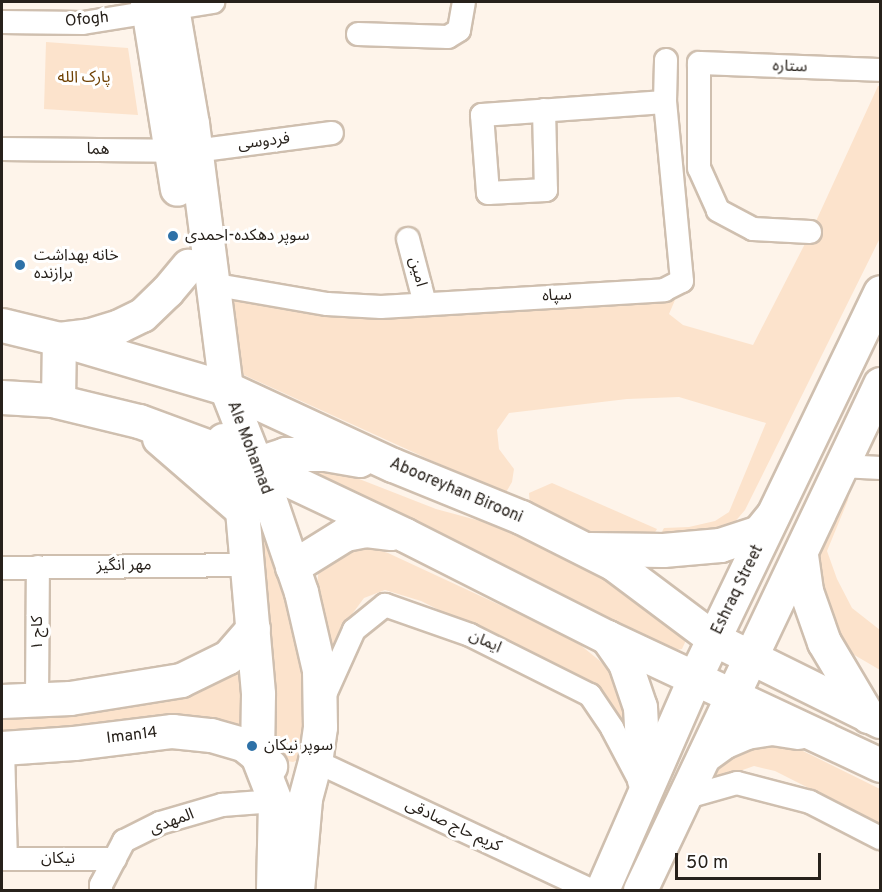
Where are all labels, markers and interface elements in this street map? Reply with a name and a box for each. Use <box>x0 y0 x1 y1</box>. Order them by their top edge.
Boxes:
street label: Ofogh <box>64 8 110 32</box>
street label: ستاره <box>772 57 808 77</box>
park label: پارک الله <box>57 68 111 88</box>
street label: فردوسی <box>237 129 291 155</box>
street label: هما <box>86 140 110 160</box>
place label: سوپر دهکده-احمدی <box>185 226 309 246</box>
marker: سوپر دهکده-احمدی <box>166 229 180 243</box>
place label: خانه بهداشت برازنده <box>34 246 119 284</box>
street label: امین <box>404 255 430 289</box>
marker: خانه بهداشت برازنده <box>11 256 29 274</box>
street label: سپاه <box>542 286 572 306</box>
street label: Ale Mohamad <box>222 399 276 497</box>
street label: Abooreyhan Birooni <box>387 454 525 528</box>
street label: Eshraq Street <box>708 542 768 638</box>
street label: مهر انگیز <box>96 556 152 576</box>
street label: کاج ۱ <box>28 616 48 650</box>
street label: ایمان <box>466 626 504 658</box>
street label: Iman14 <box>105 723 159 749</box>
place label: سوپر نیکان <box>264 736 333 756</box>
marker: سوپر نیکان <box>245 739 259 753</box>
street label: کریم حاج صادقی <box>402 795 504 857</box>
street label: المهدی <box>147 805 197 839</box>
scale bar <box>678 841 824 879</box>
street label: نیکان <box>41 849 75 869</box>
text: 50 m <box>686 852 728 875</box>

